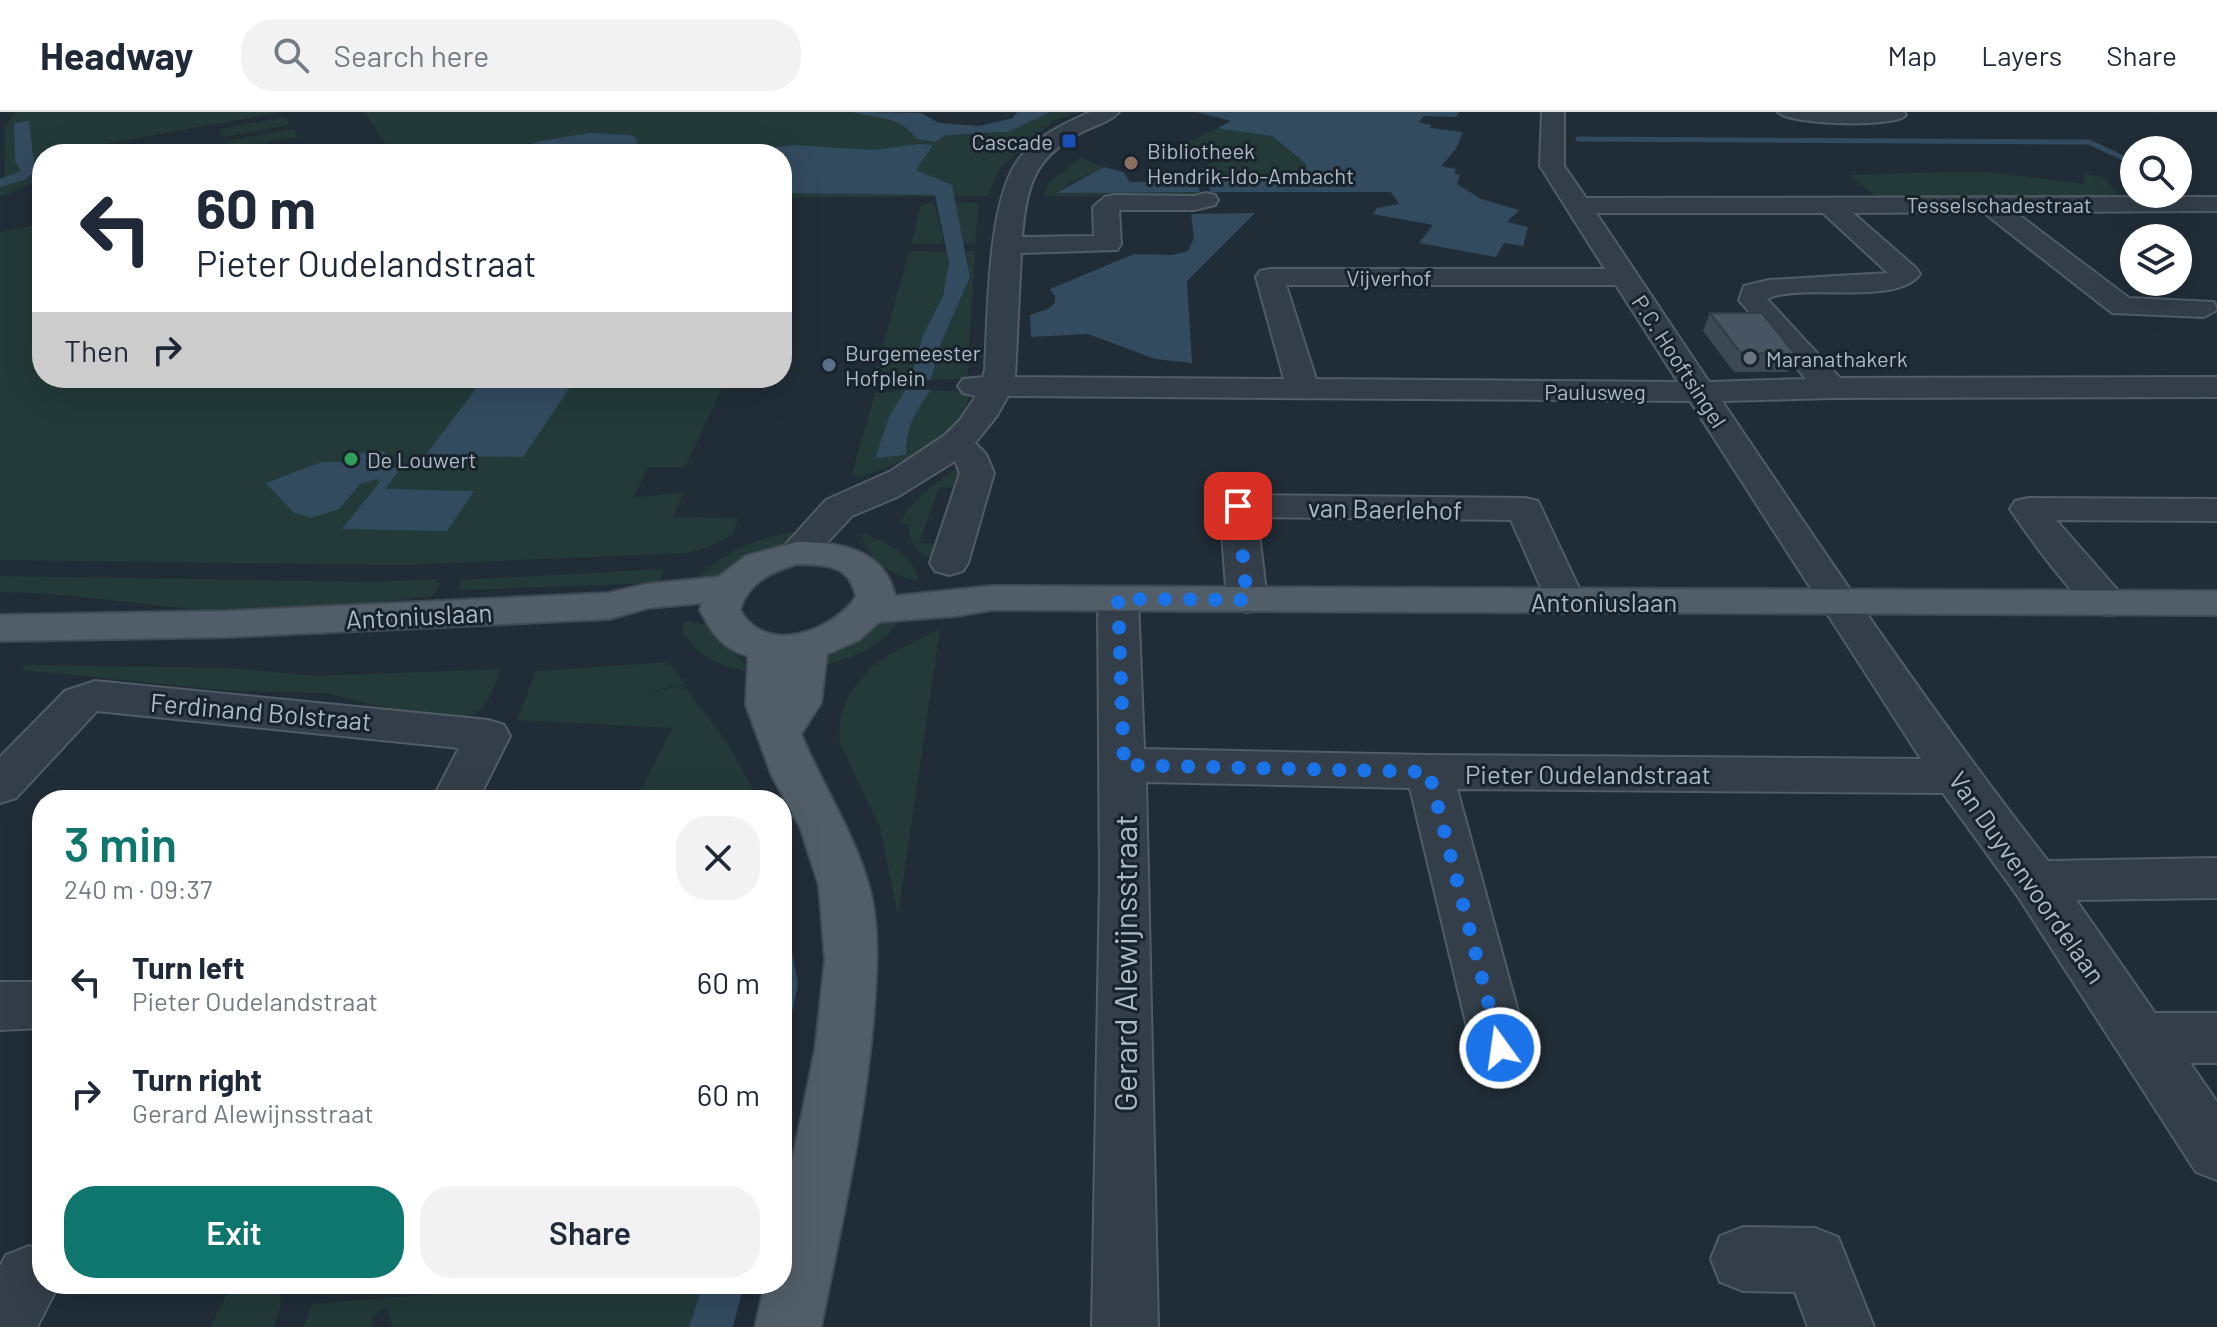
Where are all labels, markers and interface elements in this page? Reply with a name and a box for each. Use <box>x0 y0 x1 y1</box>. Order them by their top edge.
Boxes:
search box <box>241 19 801 91</box>
text: Headway <box>40 32 193 78</box>
icon: search <box>269 33 313 77</box>
text: Search here <box>333 37 489 73</box>
text: Map <box>1887 38 1937 72</box>
text: Layers <box>1981 38 2062 72</box>
text: Share <box>2106 38 2177 72</box>
place label: Cascade <box>972 128 1053 154</box>
marker: Cascade <box>1060 132 1078 150</box>
map controls <box>2120 136 2192 296</box>
button: search <box>2120 136 2192 208</box>
place label: Bibliotheek Hendrik-Ido-Ambacht <box>1147 137 1354 188</box>
marker: Bibliotheek Hendrik-Ido-Ambacht <box>1122 154 1140 172</box>
text: 60 m <box>196 173 316 240</box>
icon: left <box>64 176 168 280</box>
street label: Tesselschadestraat <box>1906 191 2092 217</box>
button: layers <box>2120 224 2192 296</box>
text: Pieter Oudelandstraat <box>196 241 537 284</box>
street label: Vijverhof <box>1346 264 1432 290</box>
street label: P.C. Hooftsingel <box>1627 290 1733 432</box>
icon: right <box>145 328 189 372</box>
text: Then <box>64 332 129 368</box>
place label: Burgemeester Hofplein <box>845 339 981 390</box>
place label: Maranathakerk <box>1766 345 1908 371</box>
marker: Maranathakerk <box>1741 349 1759 367</box>
marker: Burgemeester Hofplein <box>820 356 838 374</box>
street label: Paulusweg <box>1544 378 1646 404</box>
place label: De Louwert <box>367 446 477 472</box>
marker: De Louwert <box>342 450 360 468</box>
pin <box>1204 472 1272 540</box>
icon: arrive <box>1216 484 1260 528</box>
street label: van Baerlehof <box>1308 491 1462 525</box>
street label: Antoniuslaan <box>1531 586 1677 617</box>
street label: Antoniuslaan <box>345 596 493 634</box>
street label: Ferdinand Bolstraat <box>149 686 373 736</box>
street label: Pieter Oudelandstraat <box>1465 758 1711 789</box>
street label: Van Duyvenvoordelaan <box>1943 765 2113 989</box>
text: 3 min <box>64 814 177 872</box>
street label: Gerard Alewijnsstraat <box>1105 814 1143 1112</box>
button: close <box>676 816 760 900</box>
text: 240 m · 09:37 <box>64 873 212 904</box>
text: Turn left <box>132 949 245 985</box>
icon: left <box>64 960 108 1004</box>
text: 60 m <box>697 964 760 1000</box>
text: Pieter Oudelandstraat <box>132 985 378 1016</box>
position arrow <box>1458 1006 1542 1090</box>
text: Turn right <box>132 1061 262 1097</box>
icon: right <box>64 1072 108 1116</box>
text: 60 m <box>697 1076 760 1112</box>
text: Gerard Alewijnsstraat <box>132 1097 374 1128</box>
button: Exit <box>64 1186 404 1278</box>
button: Share <box>420 1186 760 1278</box>

